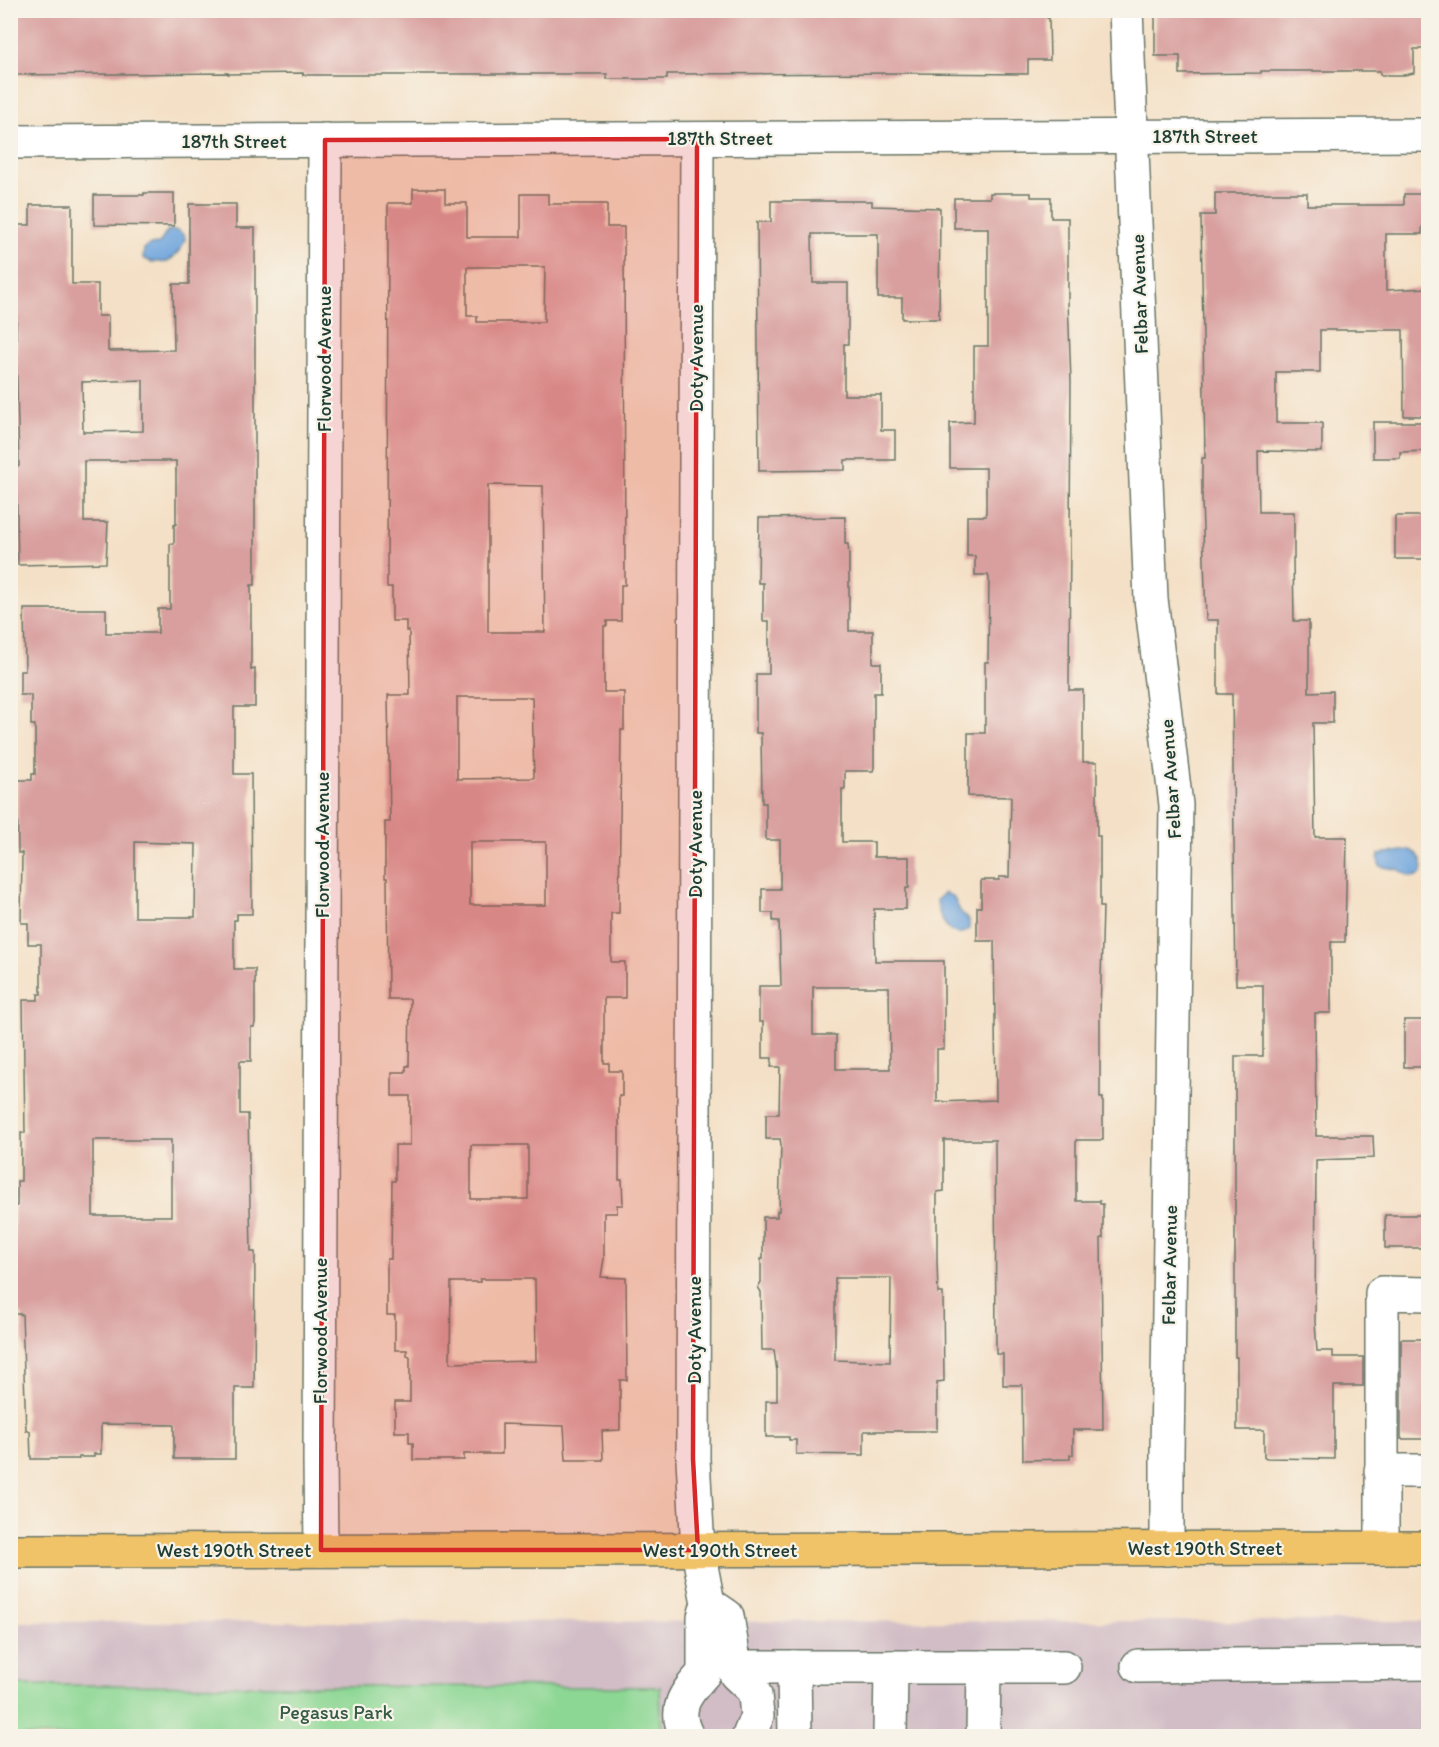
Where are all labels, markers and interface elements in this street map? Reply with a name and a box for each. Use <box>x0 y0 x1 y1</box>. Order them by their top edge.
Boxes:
street label: 187th Street <box>1152 124 1258 148</box>
street label: 187th Street <box>667 126 773 150</box>
street label: 187th Street <box>181 129 287 153</box>
street label: Felbar Avenue <box>1125 234 1153 354</box>
street label: Florwood Avenue <box>312 286 336 432</box>
street label: Doty Avenue <box>684 304 708 412</box>
street label: Felbar Avenue <box>1154 718 1186 840</box>
street label: Florwood Avenue <box>310 772 334 918</box>
street label: Doty Avenue <box>683 790 707 898</box>
street label: Felbar Avenue <box>1156 1205 1182 1325</box>
street label: Florwood Avenue <box>308 1258 332 1404</box>
street label: Doty Avenue <box>682 1276 706 1384</box>
street label: West 190th Street <box>1128 1536 1282 1560</box>
street label: West 190th Street <box>157 1538 311 1562</box>
street label: West 190th Street <box>643 1538 797 1562</box>
park label: Pegasus Park <box>279 1700 393 1724</box>

